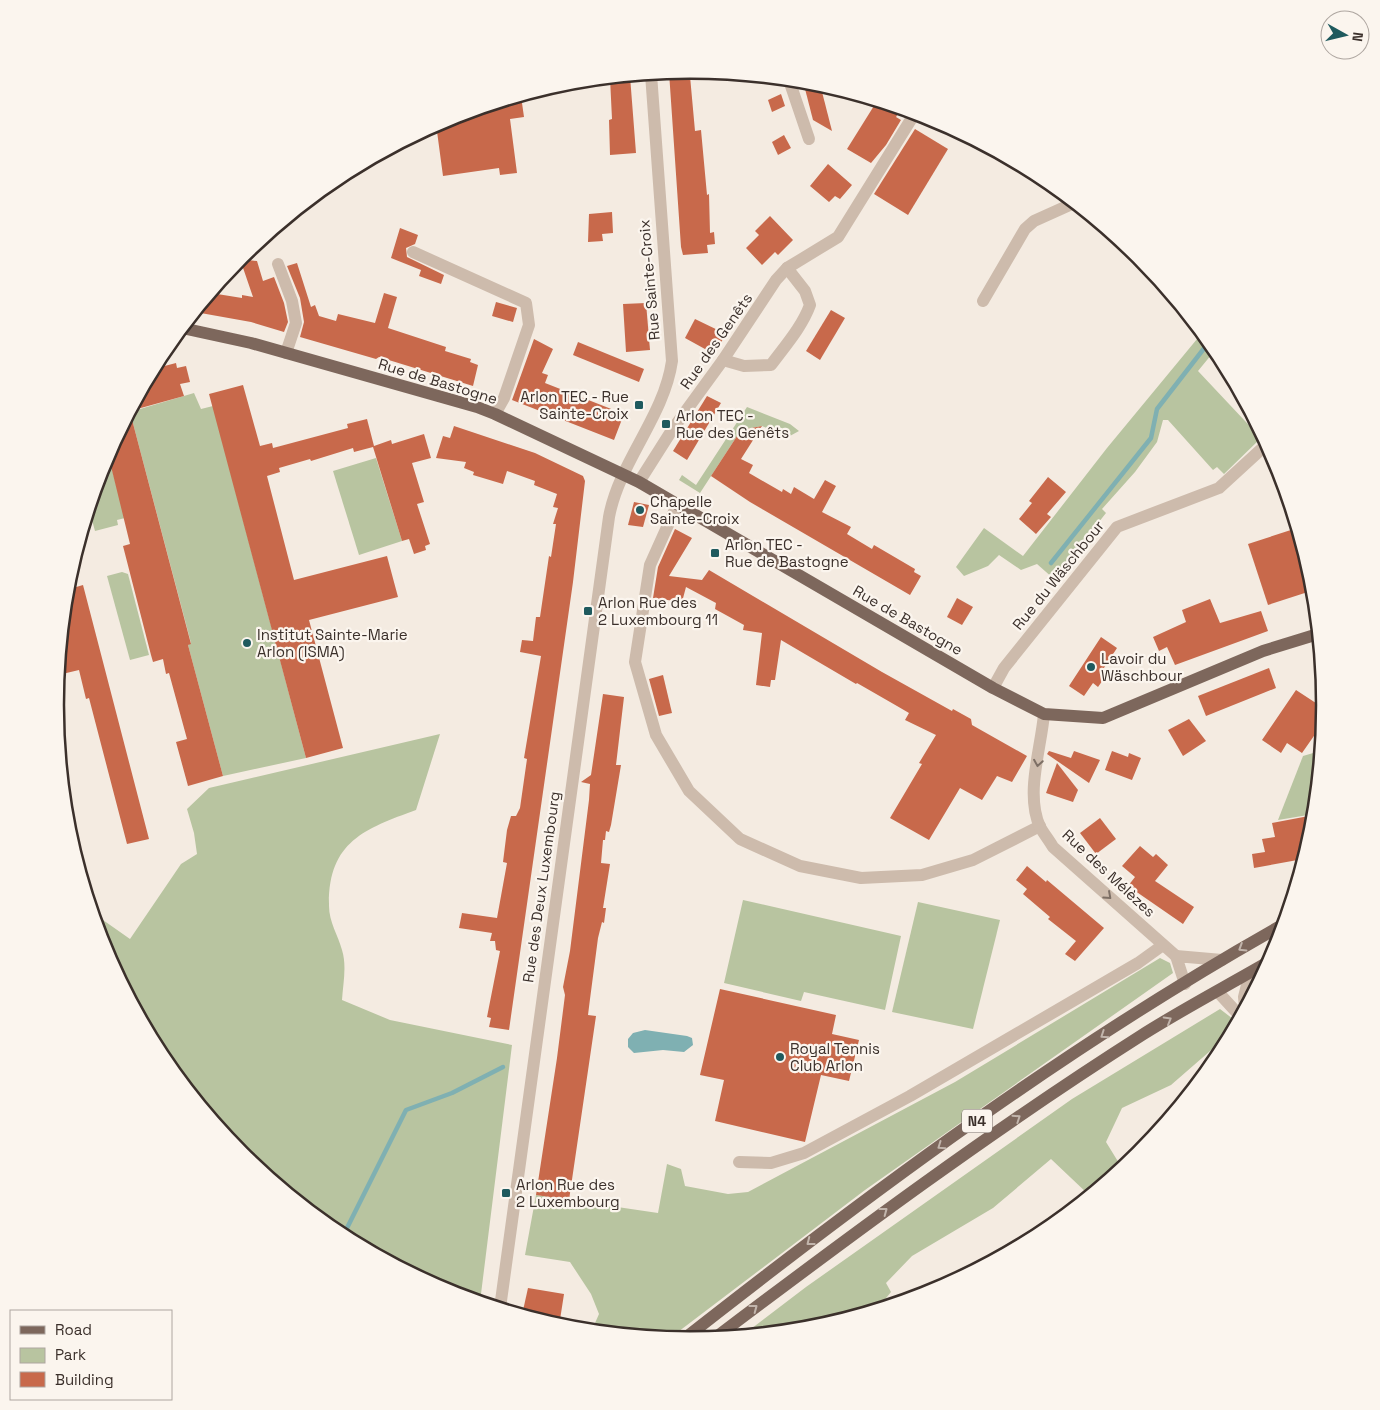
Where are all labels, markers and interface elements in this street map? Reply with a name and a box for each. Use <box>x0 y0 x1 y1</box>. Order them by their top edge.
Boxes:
north arrow <box>1320 10 1370 60</box>
text: N <box>1348 31 1367 43</box>
street label: Rue Sainte-Croix <box>634 219 664 341</box>
street label: Rue des Genêts <box>676 289 756 393</box>
street label: Rue de Bastogne <box>376 354 500 408</box>
place label: Arlon TEC - Rue Sainte-Croix <box>520 387 629 423</box>
marker: Arlon TEC - Rue Sainte-Croix <box>633 399 645 411</box>
place label: Arlon TEC - Rue des Genêts <box>676 406 789 442</box>
marker: Arlon TEC - Rue des Genêts <box>660 418 672 430</box>
place label: Chapelle Sainte-Croix <box>650 492 740 528</box>
marker: Chapelle Sainte-Croix <box>634 504 646 516</box>
street label: Rue du Wäschbour <box>1008 516 1108 634</box>
place label: Arlon TEC - Rue de Bastogne <box>725 535 849 571</box>
marker: Arlon TEC - Rue de Bastogne <box>709 547 721 559</box>
street label: Rue de Bastogne <box>850 581 966 659</box>
place label: Arlon Rue des 2 Luxembourg 11 <box>598 593 718 629</box>
marker: Arlon Rue des 2 Luxembourg 11 <box>582 605 594 617</box>
place label: Institut Sainte-Marie Arlon (ISMA) <box>257 625 408 662</box>
marker: Institut Sainte-Marie Arlon (ISMA) <box>241 637 253 649</box>
place label: Lavoir du Wäschbour <box>1101 649 1183 685</box>
marker: Lavoir du Wäschbour <box>1085 661 1097 673</box>
one-way arrow <box>1033 758 1043 767</box>
street label: Rue des Deux Luxembourg <box>518 790 564 984</box>
street label: Rue des Mélèzes <box>1059 825 1159 921</box>
one-way arrow <box>1103 890 1112 899</box>
one-way arrow <box>1238 942 1247 952</box>
one-way arrow <box>1163 1016 1172 1026</box>
one-way arrow <box>1101 1028 1110 1038</box>
place label: Royal Tennis Club Arlon <box>790 1039 880 1075</box>
marker: Royal Tennis Club Arlon <box>774 1051 786 1063</box>
road number: N4 <box>962 1110 992 1132</box>
one-way arrow <box>1011 1115 1021 1124</box>
one-way arrow <box>937 1140 947 1149</box>
place label: Arlon Rue des 2 Luxembourg <box>516 1175 620 1211</box>
marker: Arlon Rue des 2 Luxembourg <box>500 1187 512 1199</box>
one-way arrow <box>878 1208 888 1217</box>
one-way arrow <box>806 1236 816 1245</box>
one-way arrow <box>748 1306 757 1314</box>
legend <box>10 1310 172 1400</box>
text: Road <box>55 1320 92 1339</box>
text: Park <box>55 1345 86 1364</box>
text: Building <box>55 1370 114 1389</box>

